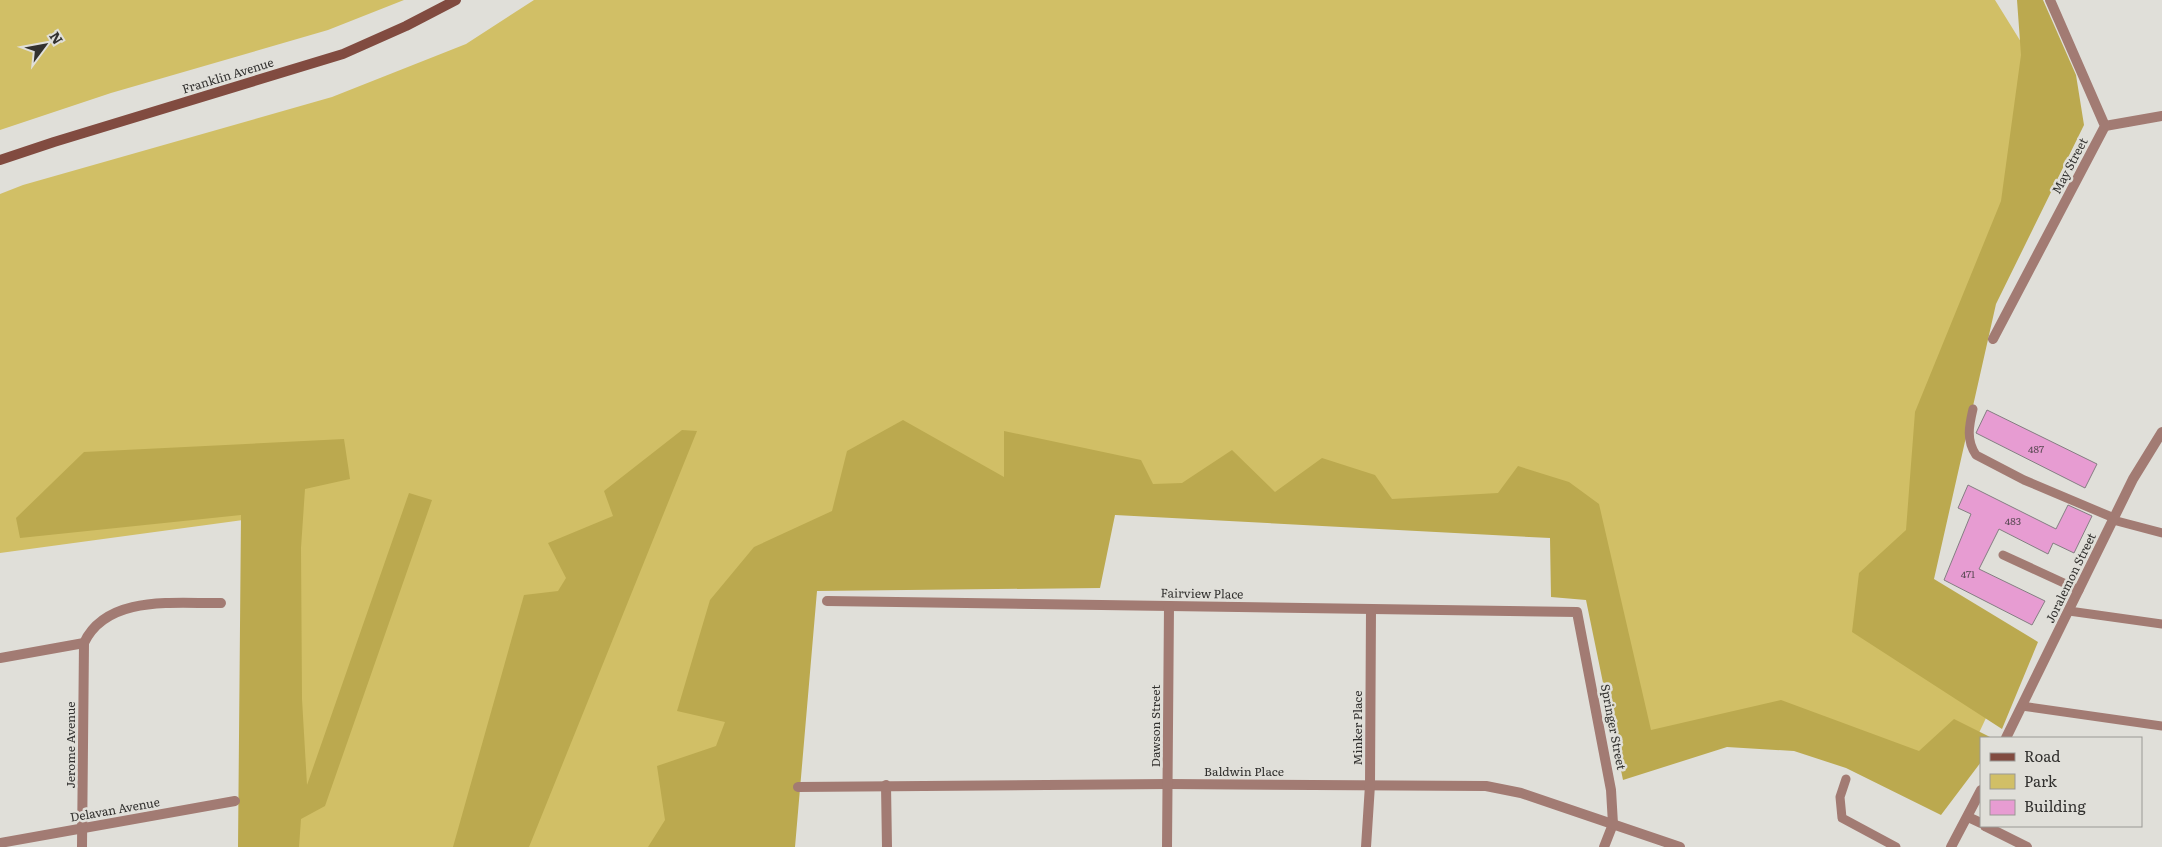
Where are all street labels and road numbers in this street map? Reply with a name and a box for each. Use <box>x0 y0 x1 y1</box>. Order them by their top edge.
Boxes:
street label: Franklin Avenue <box>180 53 276 98</box>
street label: May Street <box>2047 134 2092 197</box>
street label: Joralemon Street <box>2040 529 2100 626</box>
street label: Fairview Place <box>1160 583 1244 603</box>
street label: Springer Street <box>1597 682 1631 771</box>
street label: Dawson Street <box>1146 685 1164 767</box>
street label: Minker Place <box>1348 690 1366 766</box>
street label: Jerome Avenue <box>61 701 79 789</box>
street label: Baldwin Place <box>1204 762 1284 780</box>
street label: Delavan Avenue <box>68 792 161 826</box>

